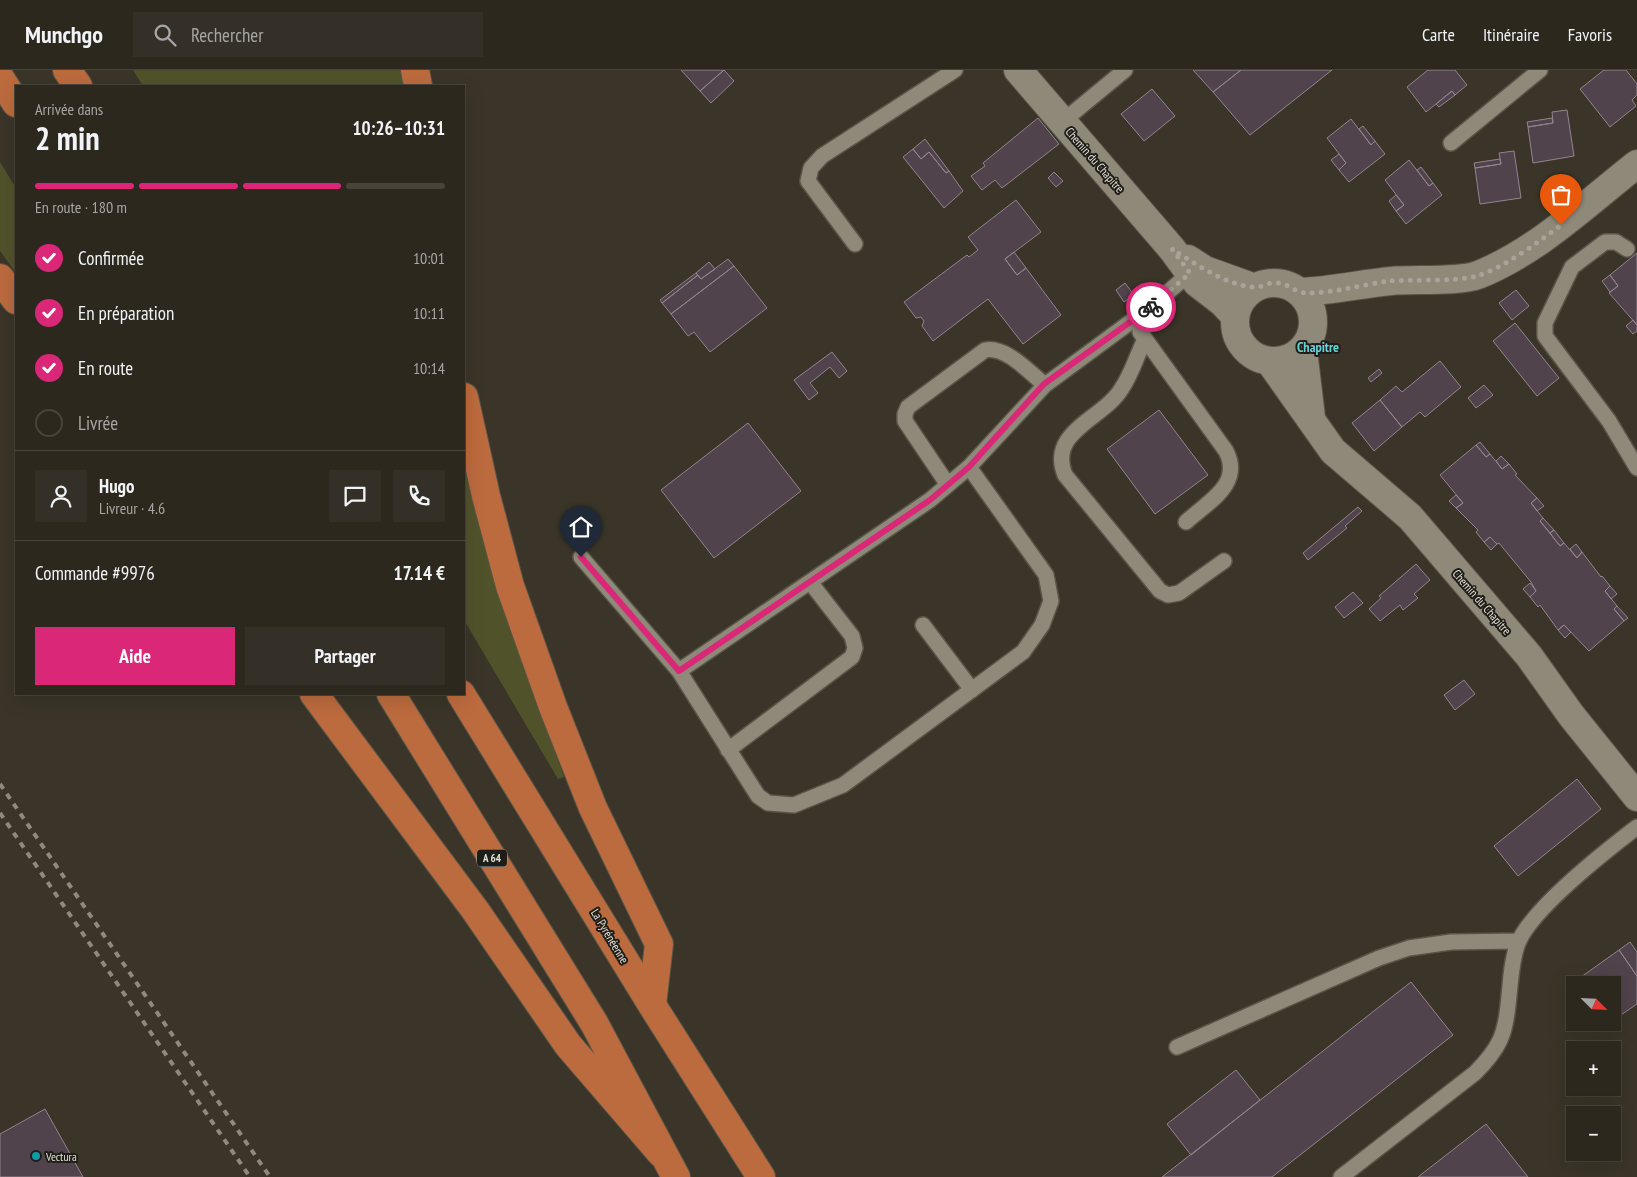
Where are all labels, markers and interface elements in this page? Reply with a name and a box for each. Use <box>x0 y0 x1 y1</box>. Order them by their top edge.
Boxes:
search box <box>133 12 483 57</box>
text: Munchgo <box>25 19 103 50</box>
icon: search <box>151 21 179 49</box>
text: Rechercher <box>191 23 263 47</box>
text: Carte <box>1422 23 1455 46</box>
text: Itinéraire <box>1483 23 1540 46</box>
text: Favoris <box>1568 23 1612 46</box>
text: Arrivée dans <box>35 99 103 119</box>
text: 10:26–10:31 <box>352 116 445 140</box>
text: 2 min <box>35 117 100 159</box>
street label: Chemin du Chapitre <box>1062 124 1128 196</box>
pin <box>1540 174 1582 225</box>
icon: bag <box>1547 181 1575 209</box>
text: En route · 180 m <box>35 197 127 217</box>
icon: check <box>35 244 63 272</box>
text: Confirmée <box>78 246 144 270</box>
text: 10:01 <box>413 248 445 268</box>
courier <box>1126 282 1176 332</box>
icon: bike <box>1137 293 1165 321</box>
icon: check <box>35 299 63 327</box>
text: En préparation <box>78 301 174 325</box>
text: 10:11 <box>413 303 445 323</box>
district label: Chapitre <box>1297 338 1339 356</box>
icon: check <box>35 354 63 382</box>
text: En route <box>78 356 133 380</box>
text: 10:14 <box>413 358 445 378</box>
text: Livrée <box>78 411 118 435</box>
button: person <box>35 470 87 522</box>
button: chat <box>329 470 381 522</box>
button: phone <box>393 470 445 522</box>
text: Hugo <box>99 474 134 498</box>
text: Livreur · 4.6 <box>99 498 165 518</box>
pin <box>560 506 602 557</box>
icon: home <box>567 513 595 541</box>
text: Commande #9976 <box>35 561 155 585</box>
text: 17.14 € <box>394 561 445 585</box>
street label: Chemin du Chapitre <box>1449 566 1515 638</box>
button: Aide <box>35 627 235 685</box>
button: Partager <box>245 627 445 685</box>
road number: A 64 <box>477 850 507 866</box>
street label: La Pyrénéenne <box>588 906 632 966</box>
north arrow <box>1566 976 1621 1031</box>
map controls <box>1566 976 1621 1161</box>
button: + <box>1566 1041 1621 1096</box>
button: − <box>1566 1106 1621 1161</box>
place label: Vectura <box>45 1149 77 1164</box>
marker: Vectura <box>30 1150 42 1162</box>

